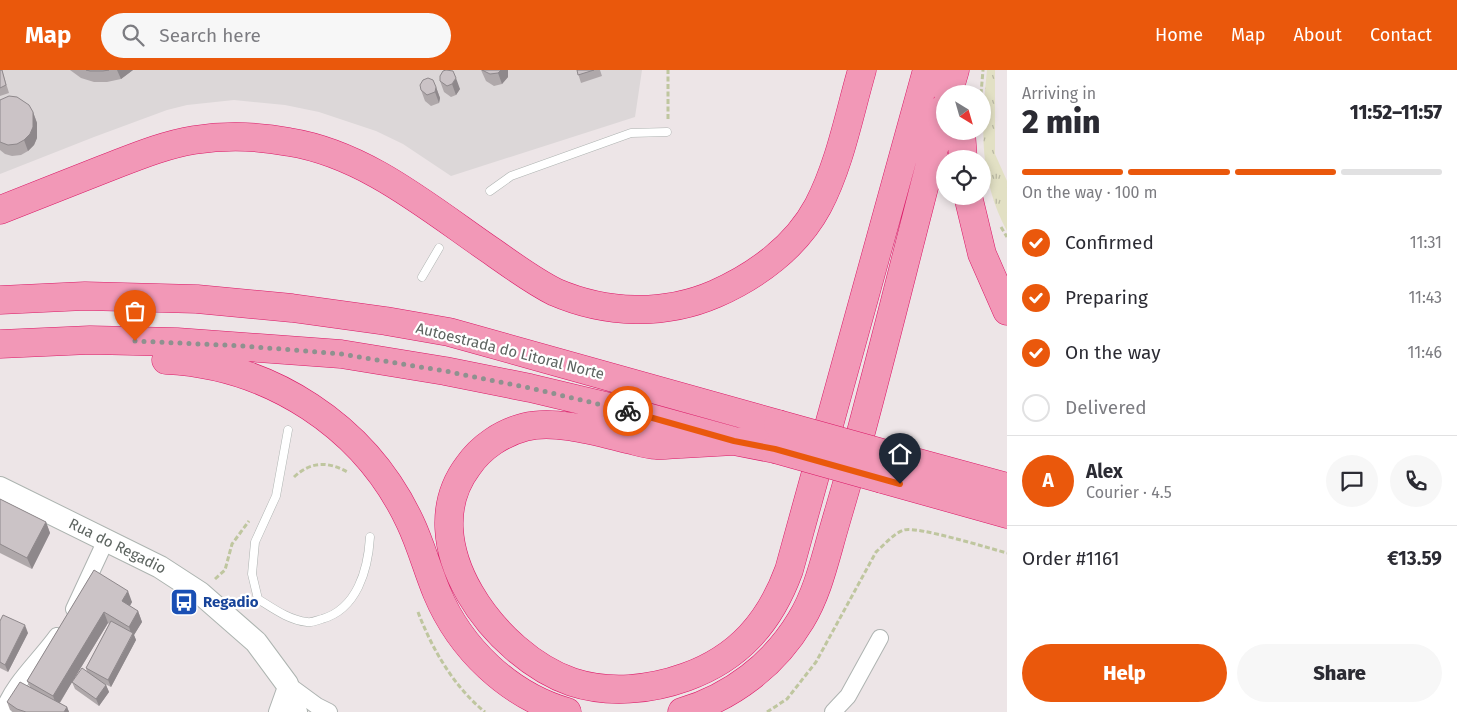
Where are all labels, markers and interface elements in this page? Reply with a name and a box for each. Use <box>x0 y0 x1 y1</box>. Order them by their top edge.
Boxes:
search box <box>101 13 451 58</box>
text: Map <box>25 21 71 49</box>
icon: search <box>119 21 147 49</box>
text: Search here <box>159 24 261 47</box>
text: Home <box>1155 24 1203 46</box>
text: Map <box>1231 24 1265 46</box>
text: About <box>1293 24 1342 46</box>
text: Contact <box>1370 24 1432 46</box>
text: Arriving in <box>1022 84 1096 103</box>
north arrow <box>936 85 991 140</box>
map controls <box>936 85 991 205</box>
text: 11:52–11:57 <box>1350 101 1442 124</box>
text: 2 min <box>1022 103 1100 141</box>
button: locate <box>936 150 991 205</box>
text: On the way · 100 m <box>1022 183 1157 202</box>
icon: check <box>1022 229 1050 257</box>
text: Confirmed <box>1065 231 1154 254</box>
text: 11:31 <box>1410 233 1442 252</box>
icon: check <box>1022 284 1050 312</box>
text: Preparing <box>1065 286 1148 309</box>
text: 11:43 <box>1408 288 1442 307</box>
pin <box>114 290 156 341</box>
icon: bag <box>121 297 149 325</box>
street label: Autoestrada do Litoral Norte <box>414 319 606 383</box>
icon: check <box>1022 339 1050 367</box>
text: On the way <box>1065 341 1161 364</box>
text: 11:46 <box>1408 343 1442 362</box>
courier <box>603 386 653 436</box>
text: Delivered <box>1065 396 1147 419</box>
icon: bike <box>614 397 642 425</box>
pin <box>879 433 921 484</box>
icon: home <box>886 440 914 468</box>
button: chat <box>1326 455 1378 507</box>
button: phone <box>1390 455 1442 507</box>
text: Alex <box>1086 460 1123 483</box>
text: A <box>1042 469 1054 492</box>
text: Courier · 4.5 <box>1086 483 1172 502</box>
street label: Rua do Regadio <box>66 514 170 578</box>
text: Order #1161 <box>1022 547 1119 570</box>
text: €13.59 <box>1387 547 1442 570</box>
bus stop icon: Regadio <box>169 587 199 617</box>
place label: Regadio <box>203 593 259 611</box>
button: Help <box>1022 644 1227 702</box>
button: Share <box>1237 644 1442 702</box>

